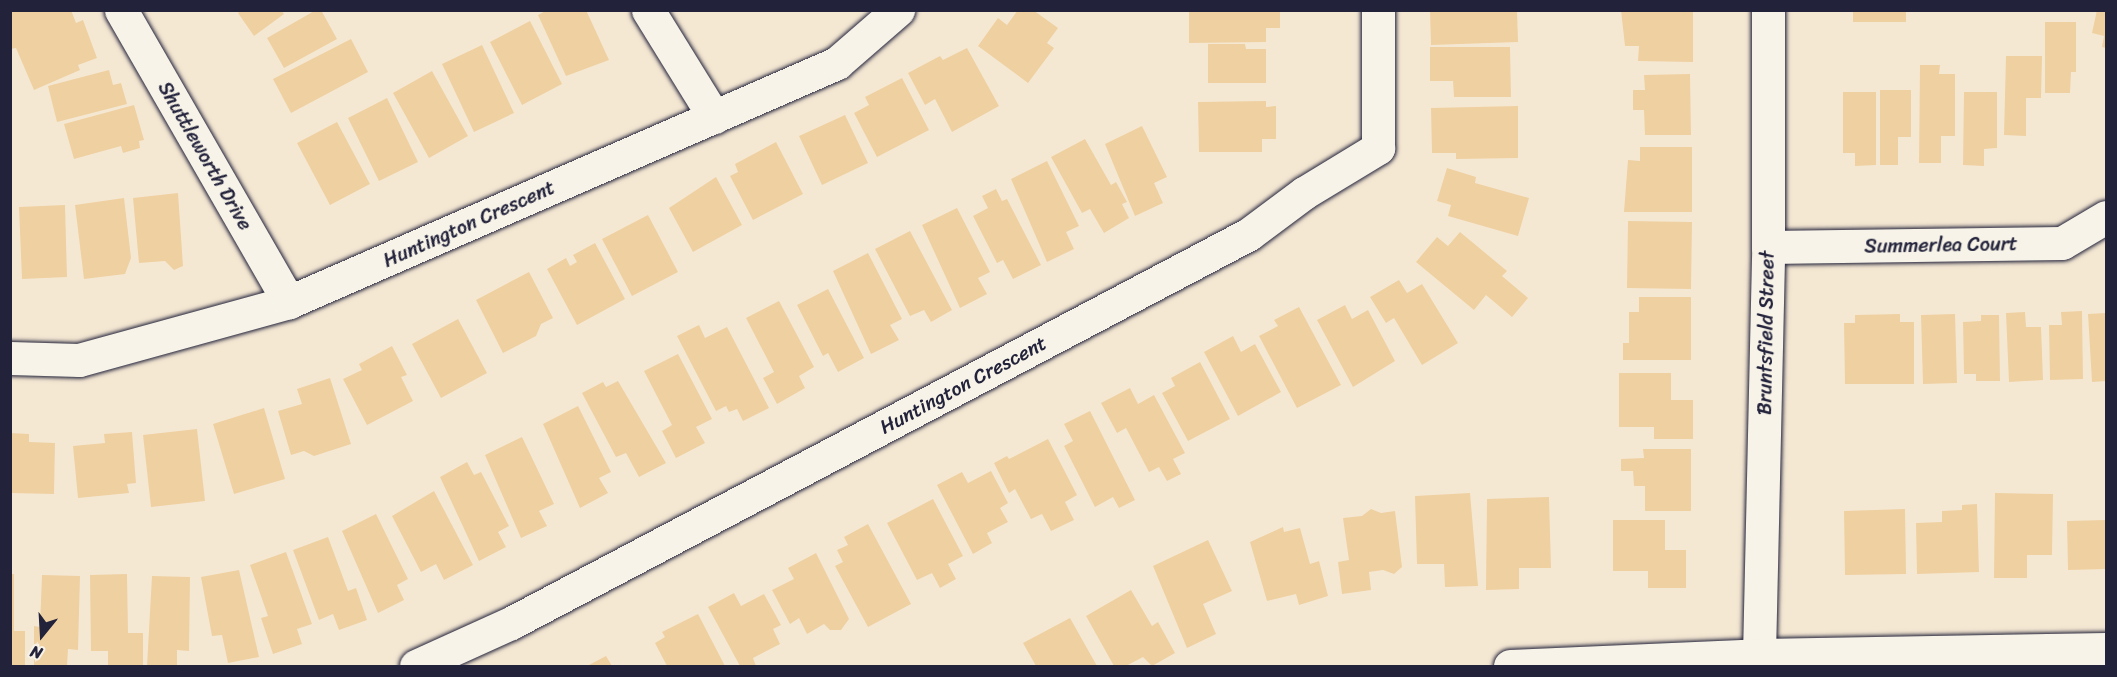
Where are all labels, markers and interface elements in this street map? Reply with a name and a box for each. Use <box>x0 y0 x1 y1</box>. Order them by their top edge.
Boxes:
street label: Shuttleworth Drive <box>153 77 257 235</box>
street label: Huntington Crescent <box>379 175 559 273</box>
street label: Summerlea Court <box>1864 232 2018 258</box>
street label: Bruntsfield Street <box>1753 251 1779 415</box>
street label: Huntington Crescent <box>875 331 1051 439</box>
north arrow <box>12 605 72 665</box>
text: N <box>27 637 46 668</box>

